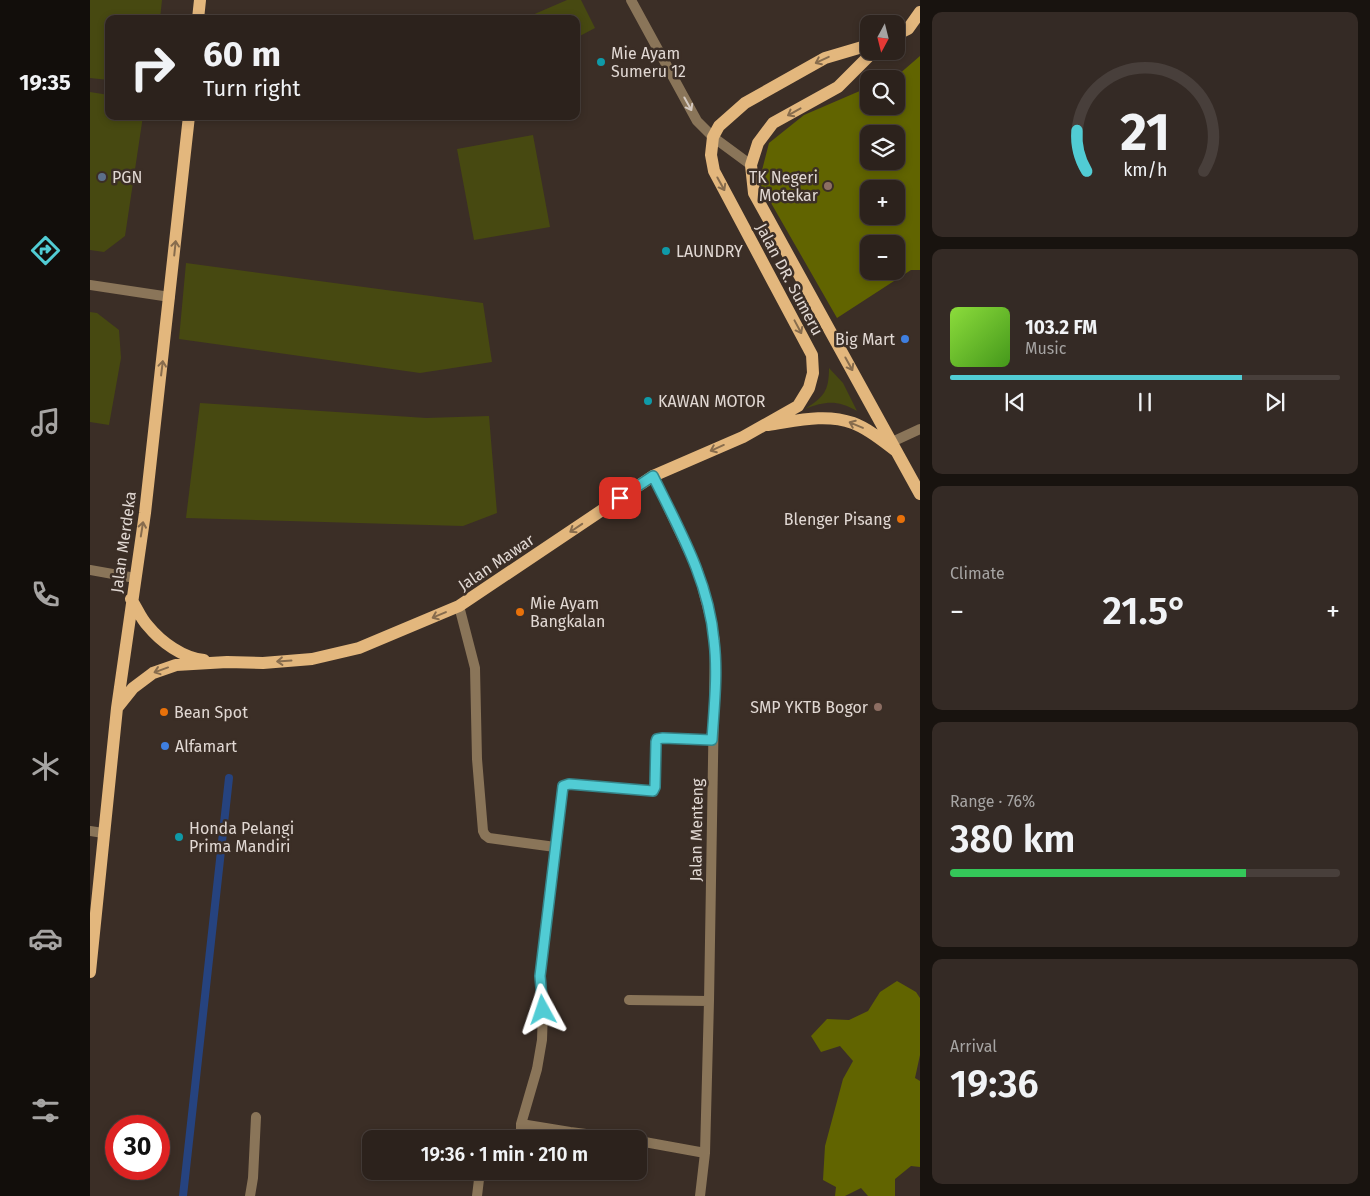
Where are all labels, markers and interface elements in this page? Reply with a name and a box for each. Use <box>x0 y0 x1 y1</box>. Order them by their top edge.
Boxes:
north arrow <box>860 15 905 60</box>
map controls <box>860 15 905 280</box>
text: 60 m <box>203 33 281 75</box>
icon: right <box>120 35 185 100</box>
place label: Mie Ayam Sumeru 12 <box>611 44 686 81</box>
one-way arrow <box>815 55 830 65</box>
marker: Mie Ayam Sumeru 12 <box>595 56 607 68</box>
text: 19:35 <box>19 69 71 96</box>
button: search <box>860 70 905 115</box>
text: Turn right <box>203 75 300 102</box>
one-way arrow <box>684 96 693 111</box>
text: 21 <box>1120 101 1170 164</box>
one-way arrow <box>787 107 801 117</box>
button: layers <box>860 125 905 170</box>
text: km/h <box>1123 159 1167 181</box>
place label: PGN <box>112 168 142 187</box>
place label: TK Negeri Motekar <box>749 168 819 205</box>
marker: PGN <box>96 171 108 183</box>
one-way arrow <box>717 176 726 191</box>
marker: TK Negeri Motekar <box>822 180 834 192</box>
button: + <box>860 180 905 225</box>
street label: Jalan DR. Sumeru <box>752 220 827 339</box>
icon: directions <box>28 233 63 268</box>
button: − <box>860 235 905 280</box>
one-way arrow <box>170 241 180 257</box>
place label: LAUNDRY <box>676 242 743 261</box>
marker: LAUNDRY <box>660 245 672 257</box>
text: 103.2 FM <box>1025 316 1097 339</box>
one-way arrow <box>793 320 803 334</box>
place label: Big Mart <box>835 330 895 349</box>
marker: Big Mart <box>899 333 911 345</box>
text: Music <box>1025 339 1066 358</box>
one-way arrow <box>845 357 855 371</box>
one-way arrow <box>157 360 167 376</box>
icon: previous <box>1001 388 1029 416</box>
icon: pause <box>1131 388 1159 416</box>
icon: next <box>1261 388 1289 416</box>
place label: KAWAN MOTOR <box>658 392 766 411</box>
marker: KAWAN MOTOR <box>642 395 654 407</box>
icon: music <box>28 405 63 440</box>
one-way arrow <box>849 420 864 430</box>
one-way arrow <box>710 444 725 454</box>
pin <box>599 477 641 519</box>
icon: arrive <box>606 484 634 512</box>
street label: Jalan Merdeka <box>107 490 140 594</box>
place label: Blenger Pisang <box>784 510 892 529</box>
marker: Blenger Pisang <box>895 513 907 525</box>
one-way arrow <box>138 522 148 538</box>
one-way arrow <box>569 523 583 533</box>
street label: Jalan Mawar <box>455 530 539 595</box>
text: Climate <box>950 564 1005 583</box>
icon: phone <box>28 577 63 612</box>
text: 21.5° <box>1103 588 1187 634</box>
place label: Mie Ayam Bangkalan <box>530 594 605 631</box>
text: − <box>950 595 964 628</box>
text: + <box>1326 595 1340 628</box>
marker: Mie Ayam Bangkalan <box>514 606 526 618</box>
one-way arrow <box>432 610 447 620</box>
one-way arrow <box>277 656 293 666</box>
one-way arrow <box>154 666 170 675</box>
place label: SMP YKTB Bogor <box>750 698 869 717</box>
marker: SMP YKTB Bogor <box>872 701 884 713</box>
place label: Bean Spot <box>174 703 248 722</box>
marker: Bean Spot <box>158 706 170 718</box>
place label: Alfamart <box>175 737 237 756</box>
marker: Alfamart <box>159 740 171 752</box>
icon: climate <box>28 749 63 784</box>
street label: Jalan Menteng <box>686 778 707 882</box>
text: Range · 76% <box>950 792 1035 811</box>
text: 380 km <box>950 816 1075 862</box>
place label: Honda Pelangi Prima Mandiri <box>189 819 294 856</box>
marker: Honda Pelangi Prima Mandiri <box>173 831 185 843</box>
icon: car <box>28 921 63 956</box>
position arrow <box>516 983 568 1035</box>
text: Arrival <box>950 1037 997 1056</box>
text: 19:36 <box>950 1061 1039 1107</box>
icon: filters <box>28 1093 63 1128</box>
speed limit sign: 30 <box>105 1115 170 1180</box>
text: 19:36 · 1 min · 210 m <box>421 1143 588 1166</box>

